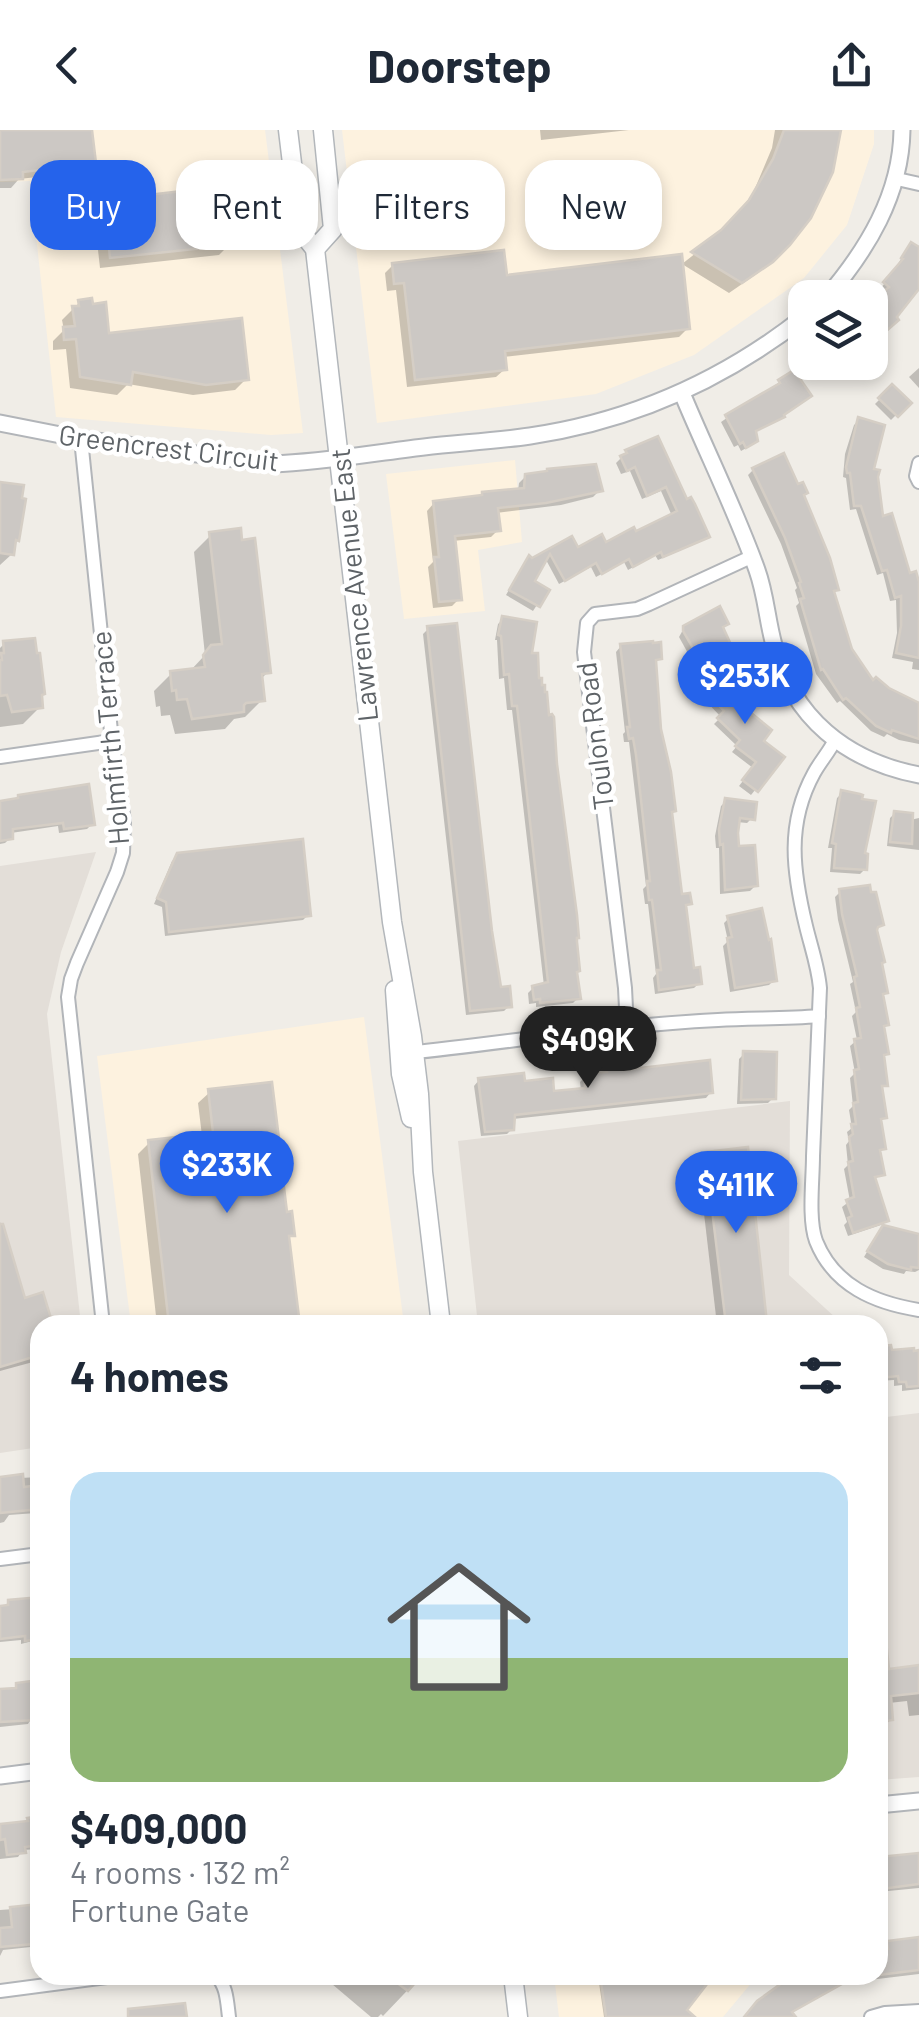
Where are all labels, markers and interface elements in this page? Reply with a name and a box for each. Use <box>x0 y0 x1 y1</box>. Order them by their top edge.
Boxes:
icon: back <box>40 38 95 93</box>
text: Doorstep <box>367 38 552 92</box>
icon: share <box>824 38 879 93</box>
chip: Buy <box>30 160 156 250</box>
chip: Rent <box>176 160 318 250</box>
chip: Filters <box>338 160 505 250</box>
chip: New <box>525 160 662 250</box>
map controls <box>788 280 888 380</box>
button: layers <box>788 280 888 380</box>
street label: Greencrest Circuit <box>57 417 281 477</box>
street label: Lawrence Avenue East <box>322 447 384 723</box>
street label: Holmfirth Terrace <box>83 630 135 847</box>
pin: $253K <box>675 642 815 727</box>
text: $253K <box>700 655 790 693</box>
street label: Toulon Road <box>568 660 620 812</box>
pin: $409K <box>518 1006 658 1091</box>
text: $409K <box>542 1019 634 1057</box>
pin: $233K <box>157 1131 297 1216</box>
text: $233K <box>182 1144 272 1182</box>
pin: $411K <box>666 1151 806 1236</box>
text: $411K <box>697 1164 775 1202</box>
icon: filters <box>793 1348 848 1403</box>
text: 4 homes <box>70 1350 229 1400</box>
icon: home <box>369 1537 549 1717</box>
text: $409,000 <box>70 1802 248 1852</box>
text: 4 rooms · 132 m² <box>70 1852 290 1890</box>
text: Fortune Gate <box>70 1890 250 1928</box>

